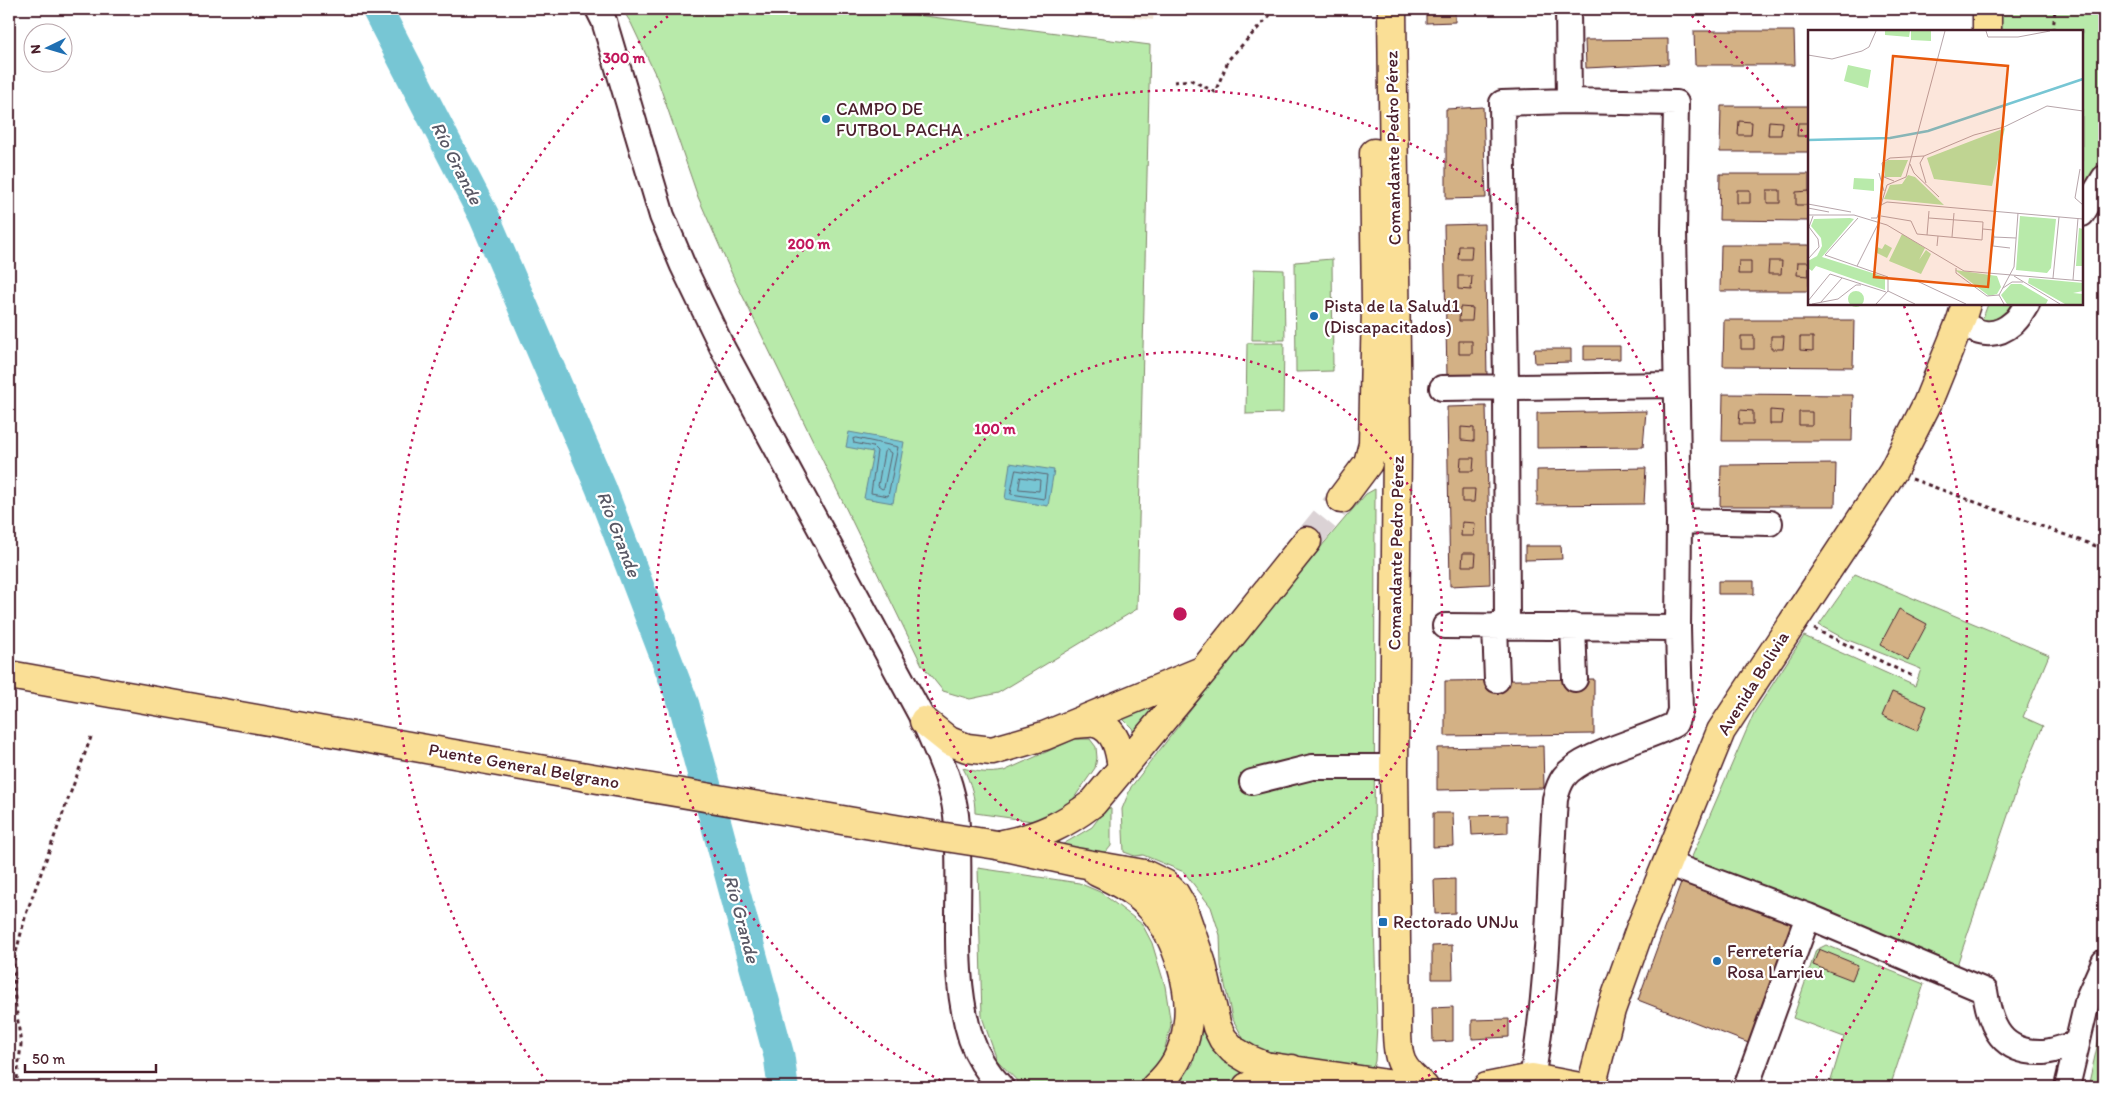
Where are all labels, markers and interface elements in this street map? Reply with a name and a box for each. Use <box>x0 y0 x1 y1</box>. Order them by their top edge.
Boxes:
north arrow <box>22 22 72 72</box>
inset map <box>1808 30 2083 305</box>
text: N <box>27 44 44 55</box>
text: 300 m <box>603 49 646 67</box>
street label: Comandante Pedro Pérez <box>1380 50 1406 245</box>
place label: CAMPO DE FUTBOL PACHA <box>836 98 963 141</box>
marker: CAMPO DE FUTBOL PACHA <box>820 113 832 125</box>
water label: Río Grande <box>426 118 488 209</box>
text: 200 m <box>788 235 831 253</box>
place label: Pista de la Salud1 (Discapacitados) <box>1324 295 1460 338</box>
marker: Pista de la Salud1 (Discapacitados) <box>1308 310 1320 322</box>
text: 100 m <box>974 420 1016 438</box>
street label: Comandante Pedro Pérez <box>1383 455 1409 650</box>
water label: Río Grande <box>592 488 646 581</box>
centre of rings <box>1171 605 1189 623</box>
street label: Avenida Bolivia <box>1712 626 1794 739</box>
street label: Puente General Belgrano <box>427 738 621 794</box>
water label: Río Grande <box>719 873 765 966</box>
place label: Rectorado UNJu <box>1393 911 1519 933</box>
marker: Rectorado UNJu <box>1377 916 1389 928</box>
place label: Ferretería Rosa Larrieu <box>1727 940 1823 983</box>
marker: Ferretería Rosa Larrieu <box>1711 955 1723 967</box>
scale bar <box>25 1041 156 1073</box>
text: 50 m <box>32 1050 65 1068</box>

